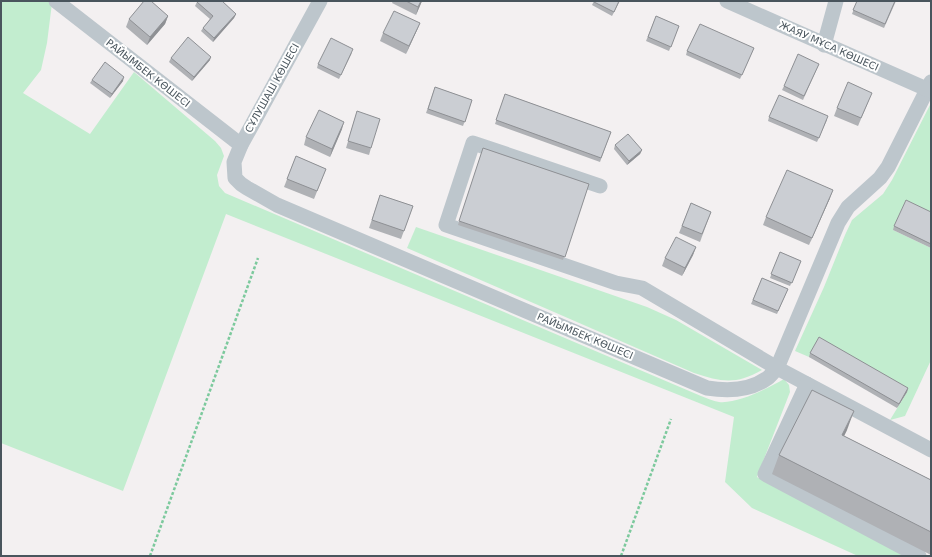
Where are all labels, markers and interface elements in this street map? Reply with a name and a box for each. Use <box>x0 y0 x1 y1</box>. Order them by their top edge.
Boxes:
street label: ЖАЯУ МҰСА КӨШЕСІ <box>778 19 880 73</box>
street label: РАЙЫМБЕК КӨШЕСІ <box>104 36 193 109</box>
street label: СҰЛУШАШ КӨШЕСІ <box>243 42 301 134</box>
street label: РАЙЫМБЕК КӨШЕСІ <box>535 310 635 361</box>

